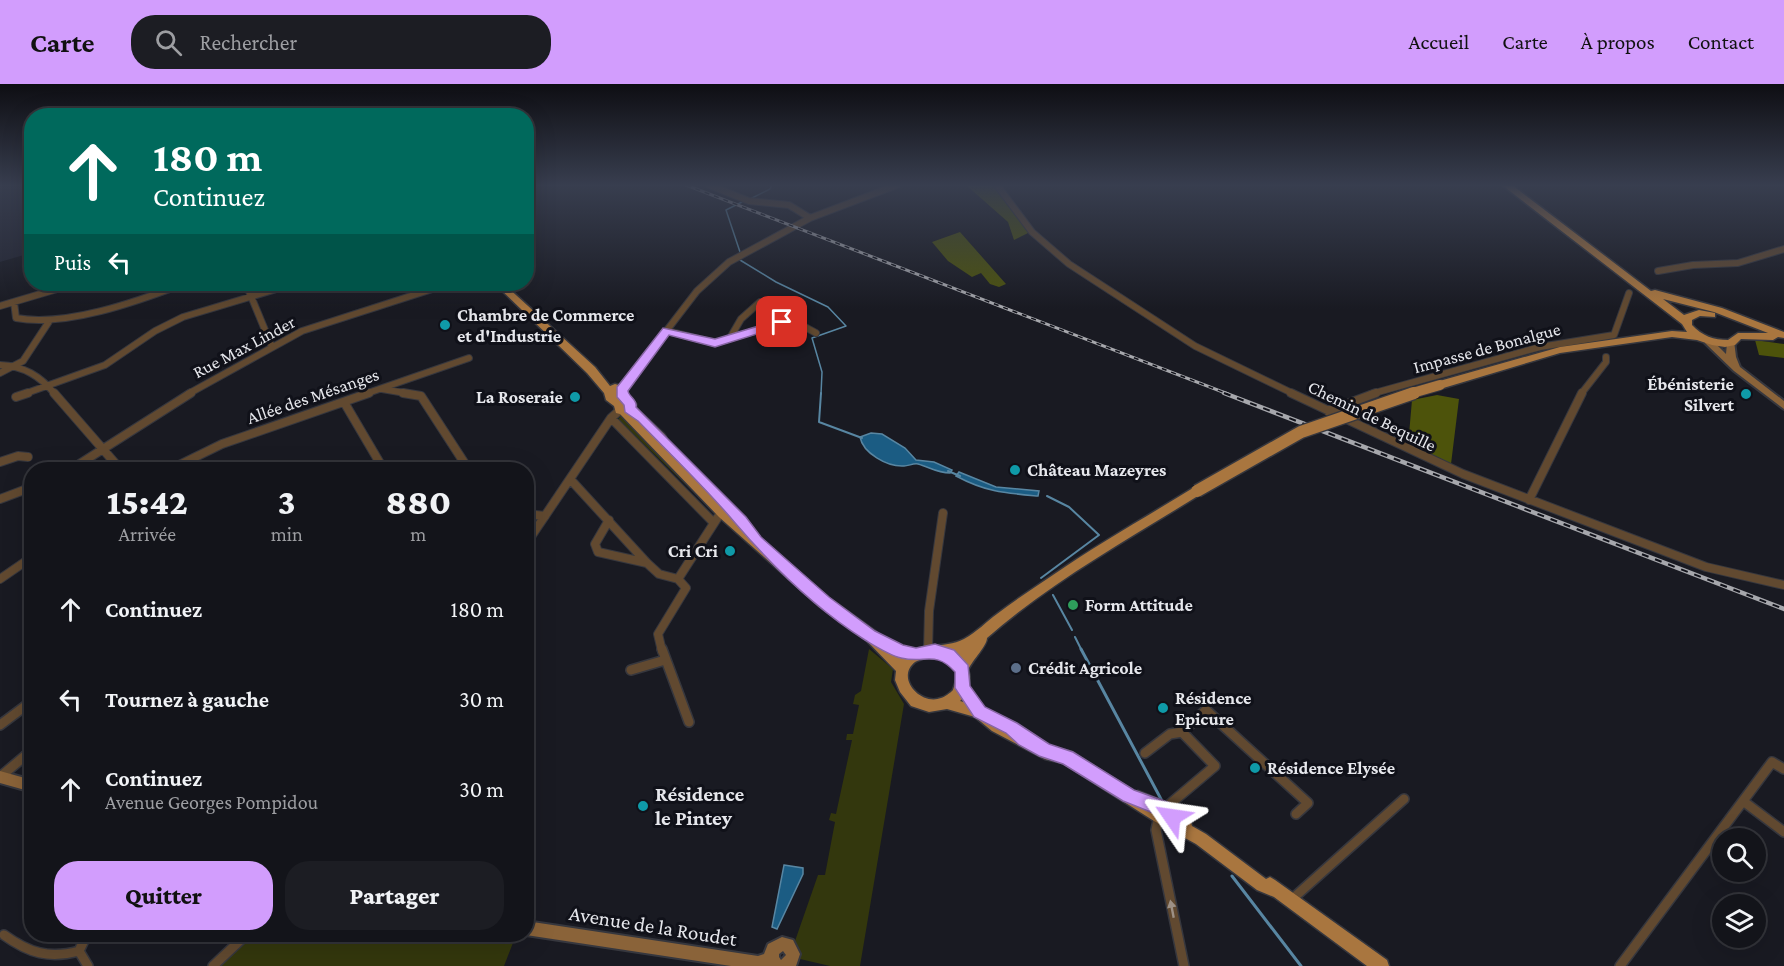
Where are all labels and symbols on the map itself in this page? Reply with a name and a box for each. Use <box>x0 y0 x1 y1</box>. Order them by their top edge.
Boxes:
pin <box>756 296 807 347</box>
place label: Chambre de Commerce et d'Industrie <box>457 305 634 346</box>
street label: Rue Max Linder <box>189 311 299 382</box>
marker: Chambre de Commerce et d'Industrie <box>438 318 452 332</box>
street label: Impasse de Bonalgue <box>1411 319 1563 377</box>
street label: Allée des Mésanges <box>244 364 382 428</box>
place label: Ébénisterie Silvert <box>1647 374 1735 415</box>
street label: Chemin de Bequille <box>1305 376 1439 456</box>
place label: La Roseraie <box>476 387 563 407</box>
marker: Ébénisterie Silvert <box>1739 387 1753 401</box>
marker: La Roseraie <box>568 390 582 404</box>
place label: Château Mazeyres <box>1027 460 1166 480</box>
marker: Château Mazeyres <box>1008 463 1022 477</box>
place label: Cri Cri <box>668 541 719 561</box>
marker: Cri Cri <box>723 544 737 558</box>
place label: Form Attitude <box>1085 595 1193 615</box>
marker: Form Attitude <box>1066 598 1080 612</box>
place label: Crédit Agricole <box>1028 658 1142 678</box>
marker: Crédit Agricole <box>1009 661 1023 675</box>
place label: Résidence Epicure <box>1175 688 1252 729</box>
marker: Résidence Epicure <box>1156 701 1170 715</box>
place label: Résidence Elysée <box>1267 758 1395 778</box>
marker: Résidence Elysée <box>1248 761 1262 775</box>
place label: Résidence le Pintey <box>655 782 744 830</box>
position arrow <box>1140 785 1204 849</box>
marker: Résidence le Pintey <box>636 799 650 813</box>
one-way arrow <box>1167 899 1176 918</box>
street label: Avenue de la Roudet <box>567 901 740 951</box>

